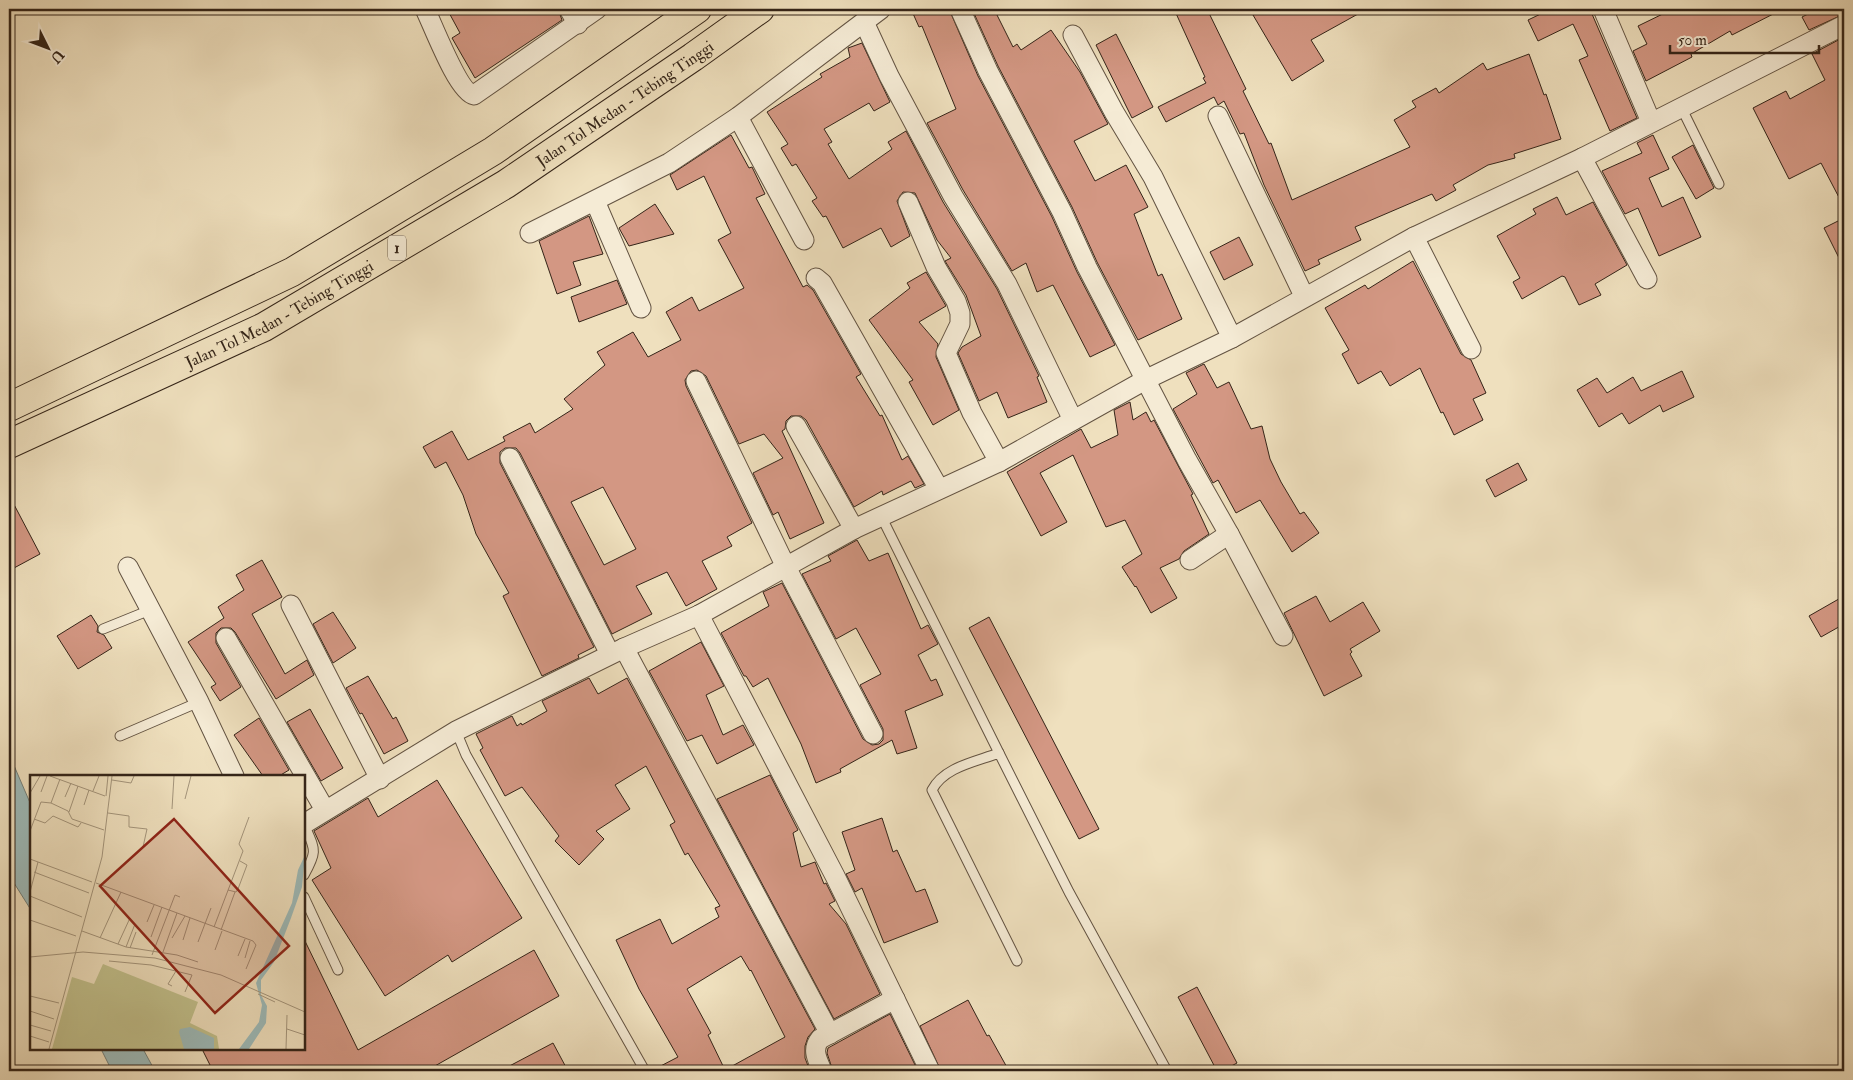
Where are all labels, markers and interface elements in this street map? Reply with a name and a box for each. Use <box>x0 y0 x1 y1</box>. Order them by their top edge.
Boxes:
north arrow <box>22 22 72 72</box>
scale bar <box>1670 22 1819 54</box>
text: 50 m <box>1678 31 1707 50</box>
street label: Jalan Tol Medan - Tebing Tinggi <box>532 37 718 173</box>
text: U <box>47 46 68 67</box>
road number: 1 <box>388 236 406 260</box>
street label: Jalan Tol Medan - Tebing Tinggi <box>181 256 377 374</box>
inset map <box>30 775 305 1050</box>

